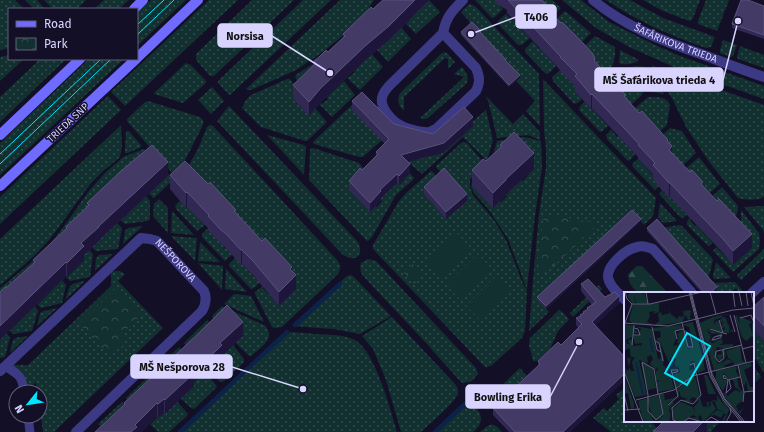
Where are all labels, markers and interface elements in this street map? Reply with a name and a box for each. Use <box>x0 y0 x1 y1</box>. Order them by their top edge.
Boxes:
callout: T406 <box>516 5 556 28</box>
legend <box>8 8 138 60</box>
text: T406 <box>524 11 548 24</box>
text: Road <box>44 17 72 31</box>
street label: ŠAFÁRIKOVA TRIEDA <box>632 20 719 66</box>
callout: Norsisa <box>218 24 272 47</box>
text: Norsisa <box>226 30 264 43</box>
text: Park <box>44 37 68 51</box>
callout: MŠ Šafárikova trieda 4 <box>595 68 723 91</box>
text: MŠ Šafárikova trieda 4 <box>603 73 715 87</box>
street label: TRIEDA SNP <box>45 101 91 145</box>
street label: NEŠPOROVA <box>152 237 199 285</box>
inset map <box>624 292 754 422</box>
callout: MŠ Nešporova 28 <box>131 355 232 378</box>
text: MŠ Nešporova 28 <box>139 360 225 374</box>
north arrow <box>8 384 48 424</box>
callout: Bowling Erika <box>466 385 550 408</box>
text: Bowling Erika <box>474 391 542 404</box>
text: N <box>12 402 27 415</box>

